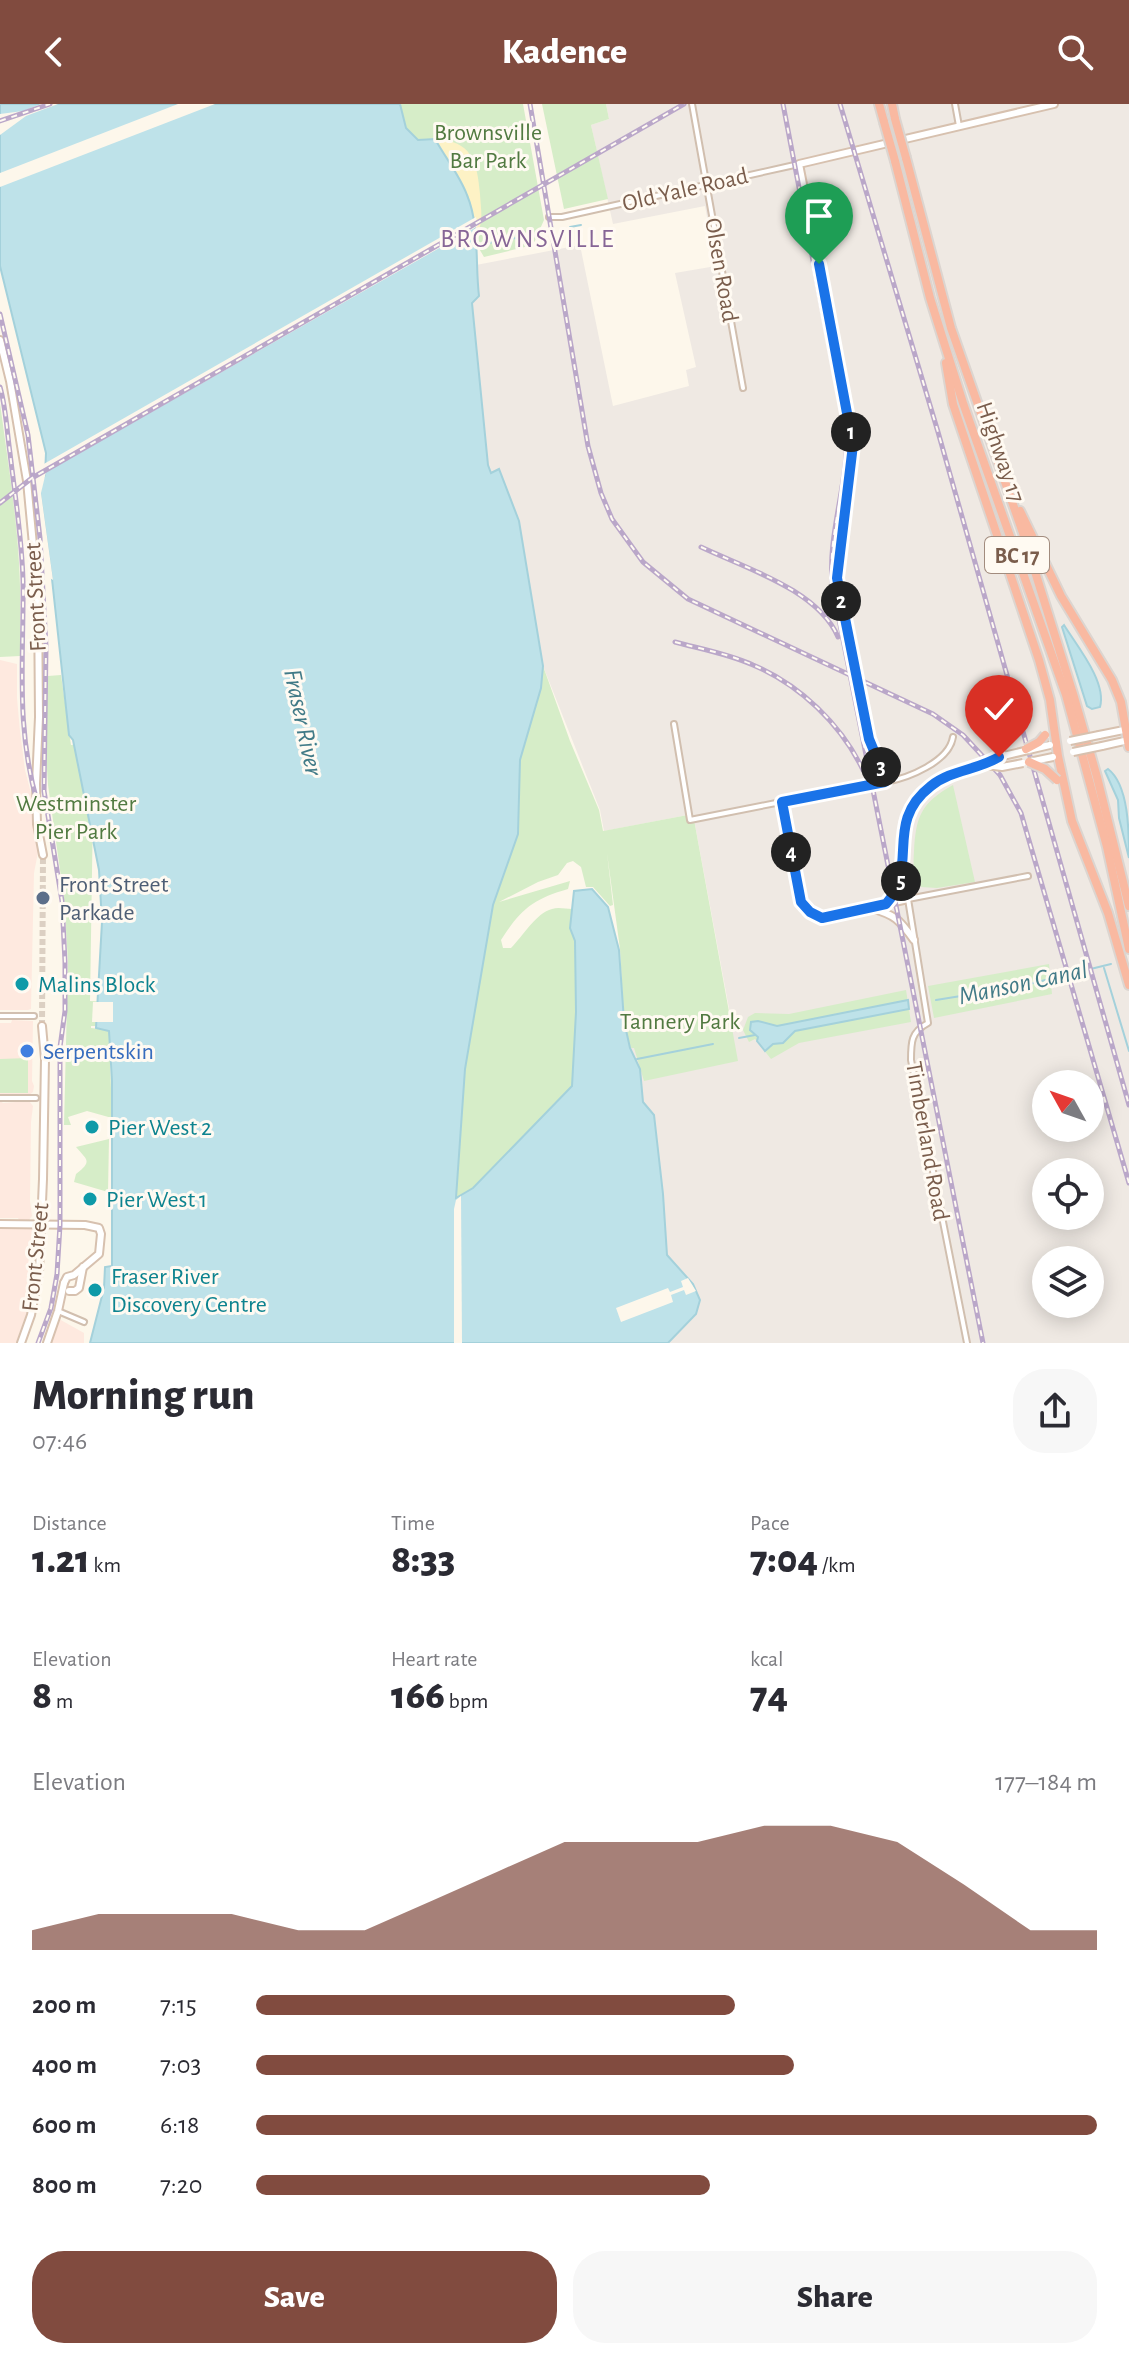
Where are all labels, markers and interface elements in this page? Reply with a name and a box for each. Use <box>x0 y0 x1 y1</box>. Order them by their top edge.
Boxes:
icon: back <box>32 30 76 74</box>
icon: search <box>1053 30 1097 74</box>
text: Kadence <box>502 34 627 70</box>
park label: Brownsville Bar Park <box>434 121 542 173</box>
street label: Old Yale Road <box>620 164 751 216</box>
pin <box>785 182 853 264</box>
icon: arrive <box>797 194 841 238</box>
street label: Olsen Road <box>700 216 742 324</box>
district label: BROWNSVILLE <box>440 226 616 252</box>
street label: Highway 17 <box>972 399 1028 506</box>
pin: 1 <box>831 412 871 452</box>
text: 1 <box>847 421 855 443</box>
road number: BC 17 <box>985 537 1049 573</box>
street label: Front Street <box>21 541 51 652</box>
pin: 2 <box>821 581 861 621</box>
text: 2 <box>836 590 846 612</box>
water label: Fraser River <box>279 667 327 779</box>
pin <box>965 675 1033 757</box>
icon: check <box>977 687 1021 731</box>
pin: 3 <box>861 747 901 787</box>
text: 3 <box>876 756 886 778</box>
park label: Westminster Pier Park <box>16 792 136 844</box>
pin: 4 <box>771 832 811 872</box>
text: 4 <box>785 841 797 863</box>
pin: 5 <box>881 861 921 901</box>
text: 5 <box>896 870 906 892</box>
place label: Front Street Parkade <box>59 873 169 925</box>
marker: Front Street Parkade <box>34 889 52 907</box>
water label: Manson Canal <box>956 957 1090 1009</box>
place label: Malins Block <box>38 973 156 997</box>
marker: Malins Block <box>13 975 31 993</box>
park label: Tannery Park <box>620 1010 740 1034</box>
place label: Serpentskin <box>43 1040 154 1064</box>
marker: Serpentskin <box>18 1042 36 1060</box>
street label: Timberland Road <box>901 1060 953 1223</box>
north arrow <box>1032 1070 1104 1142</box>
map controls <box>1032 1070 1104 1318</box>
place label: Pier West 2 <box>108 1116 212 1140</box>
marker: Pier West 2 <box>83 1118 101 1136</box>
button: locate <box>1032 1158 1104 1230</box>
place label: Pier West 1 <box>106 1188 207 1212</box>
marker: Pier West 1 <box>81 1190 99 1208</box>
street label: Front Street <box>18 1201 54 1313</box>
button: layers <box>1032 1246 1104 1318</box>
place label: Fraser River Discovery Centre <box>111 1265 267 1317</box>
marker: Fraser River Discovery Centre <box>86 1281 104 1299</box>
button: share <box>1013 1369 1097 1453</box>
text: Morning run <box>32 1374 255 1418</box>
text: 07:46 <box>32 1428 87 1454</box>
text: Distance <box>32 1512 107 1534</box>
text: Time <box>391 1512 435 1534</box>
text: Pace <box>750 1512 790 1534</box>
text: 1.21 <box>32 1540 90 1580</box>
text: 8:33 <box>391 1540 455 1580</box>
text: 7:04 <box>750 1540 818 1580</box>
text: km <box>90 1554 121 1576</box>
text: /km <box>818 1554 856 1576</box>
text: Elevation <box>32 1648 112 1670</box>
text: Heart rate <box>391 1648 477 1670</box>
text: kcal <box>750 1648 784 1670</box>
text: 8 <box>32 1676 52 1716</box>
text: 166 <box>391 1676 445 1716</box>
text: 74 <box>750 1676 788 1716</box>
text: m <box>52 1690 73 1712</box>
text: bpm <box>445 1690 488 1712</box>
text: Elevation <box>32 1769 126 1795</box>
text: 177–184 m <box>995 1769 1097 1795</box>
text: 200 m <box>32 1992 96 2018</box>
text: 7:15 <box>160 1992 197 2018</box>
text: 400 m <box>32 2052 97 2078</box>
text: 7:03 <box>160 2052 201 2078</box>
text: 600 m <box>32 2112 97 2138</box>
text: 6:18 <box>160 2112 199 2138</box>
text: 800 m <box>32 2172 97 2198</box>
text: 7:20 <box>160 2172 202 2198</box>
button: Save <box>32 2251 557 2343</box>
button: Share <box>573 2251 1097 2343</box>

